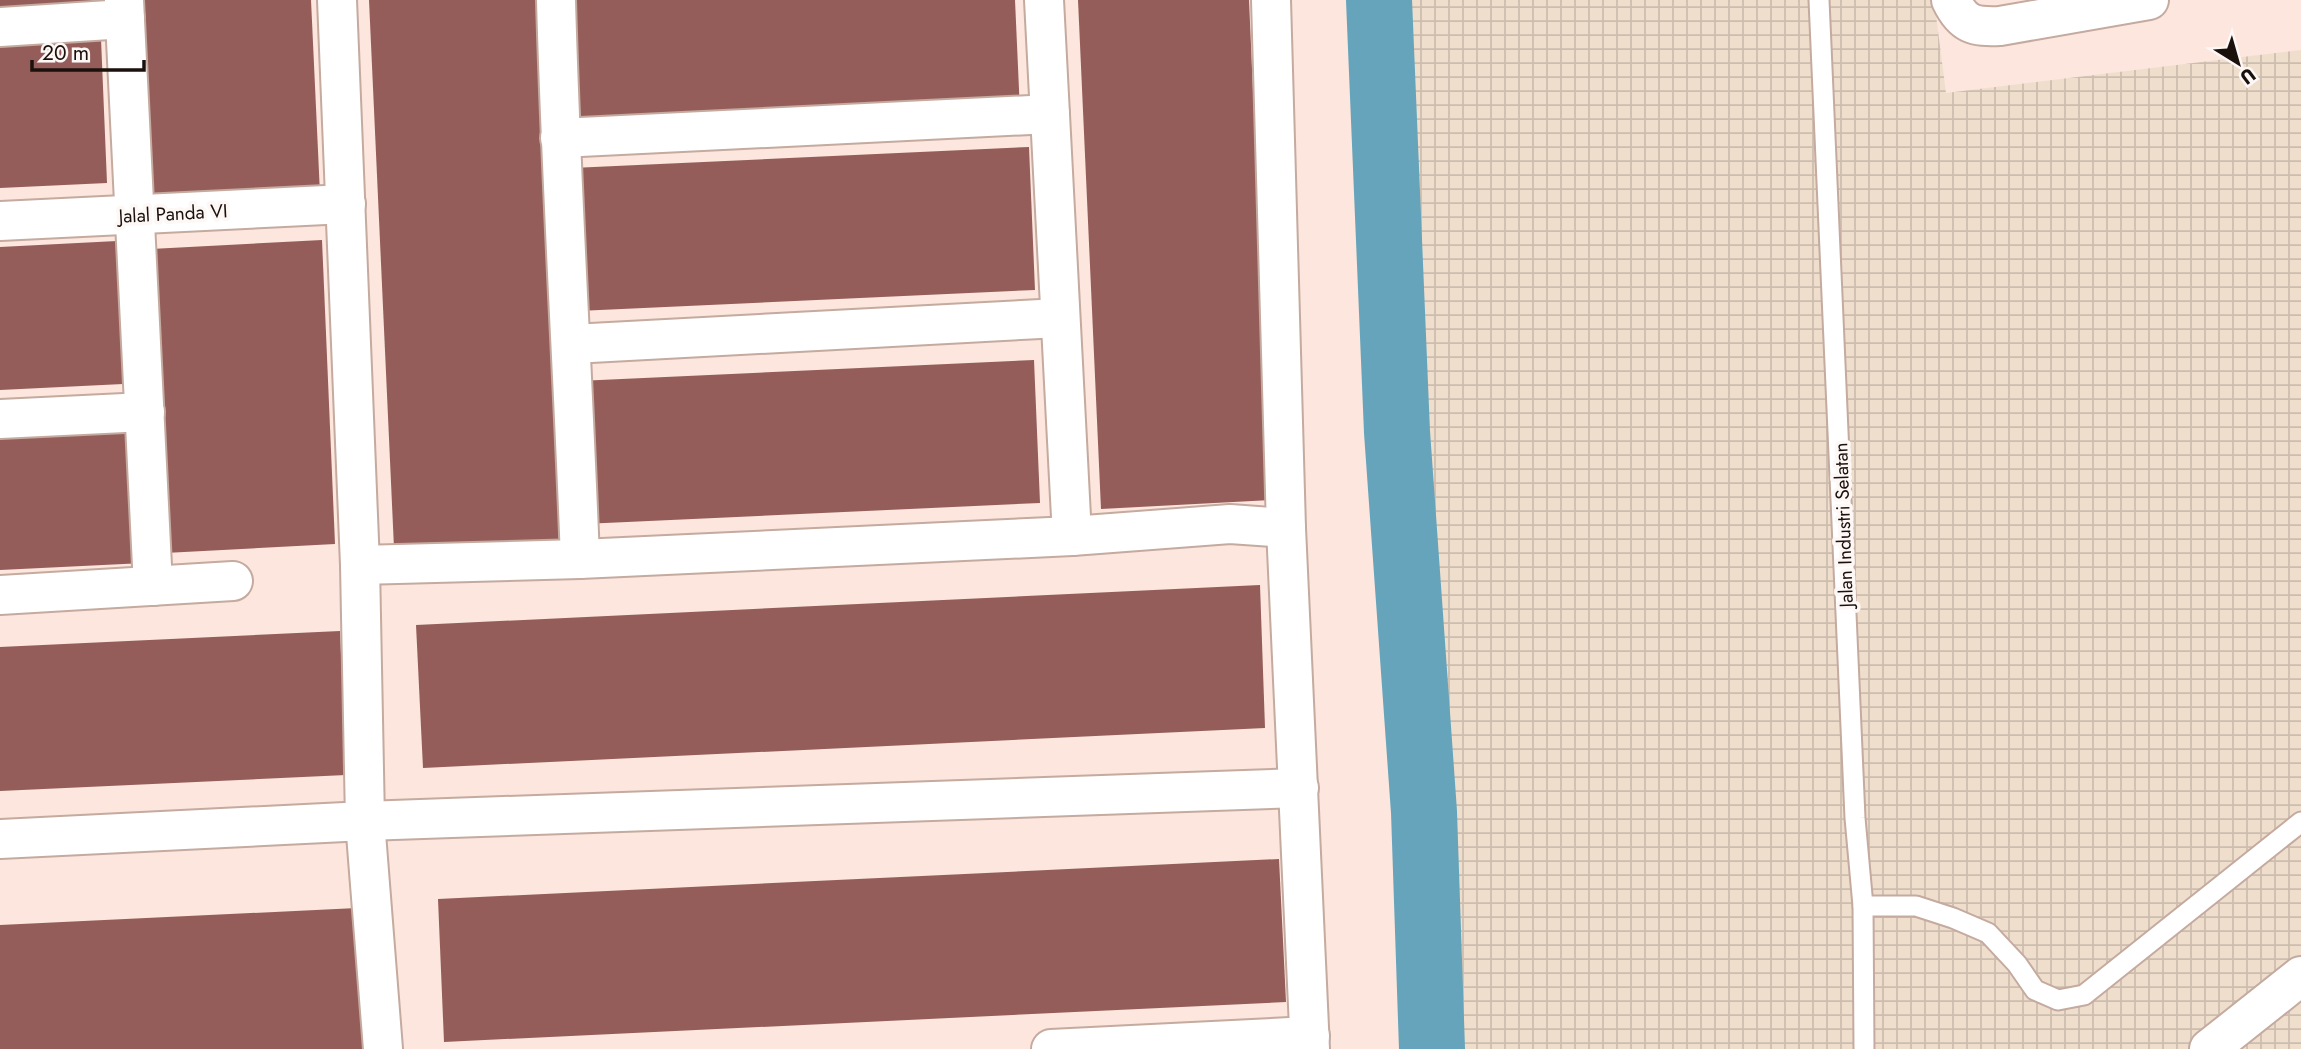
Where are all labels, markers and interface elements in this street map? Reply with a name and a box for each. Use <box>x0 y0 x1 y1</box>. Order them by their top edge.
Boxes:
scale bar <box>32 28 144 72</box>
north arrow <box>2203 28 2273 98</box>
text: 20 m <box>42 38 89 68</box>
text: U <box>2234 61 2261 91</box>
street label: Jalal Panda VI <box>115 197 228 230</box>
street label: Jalan Industri Selatan <box>1827 442 1860 611</box>

